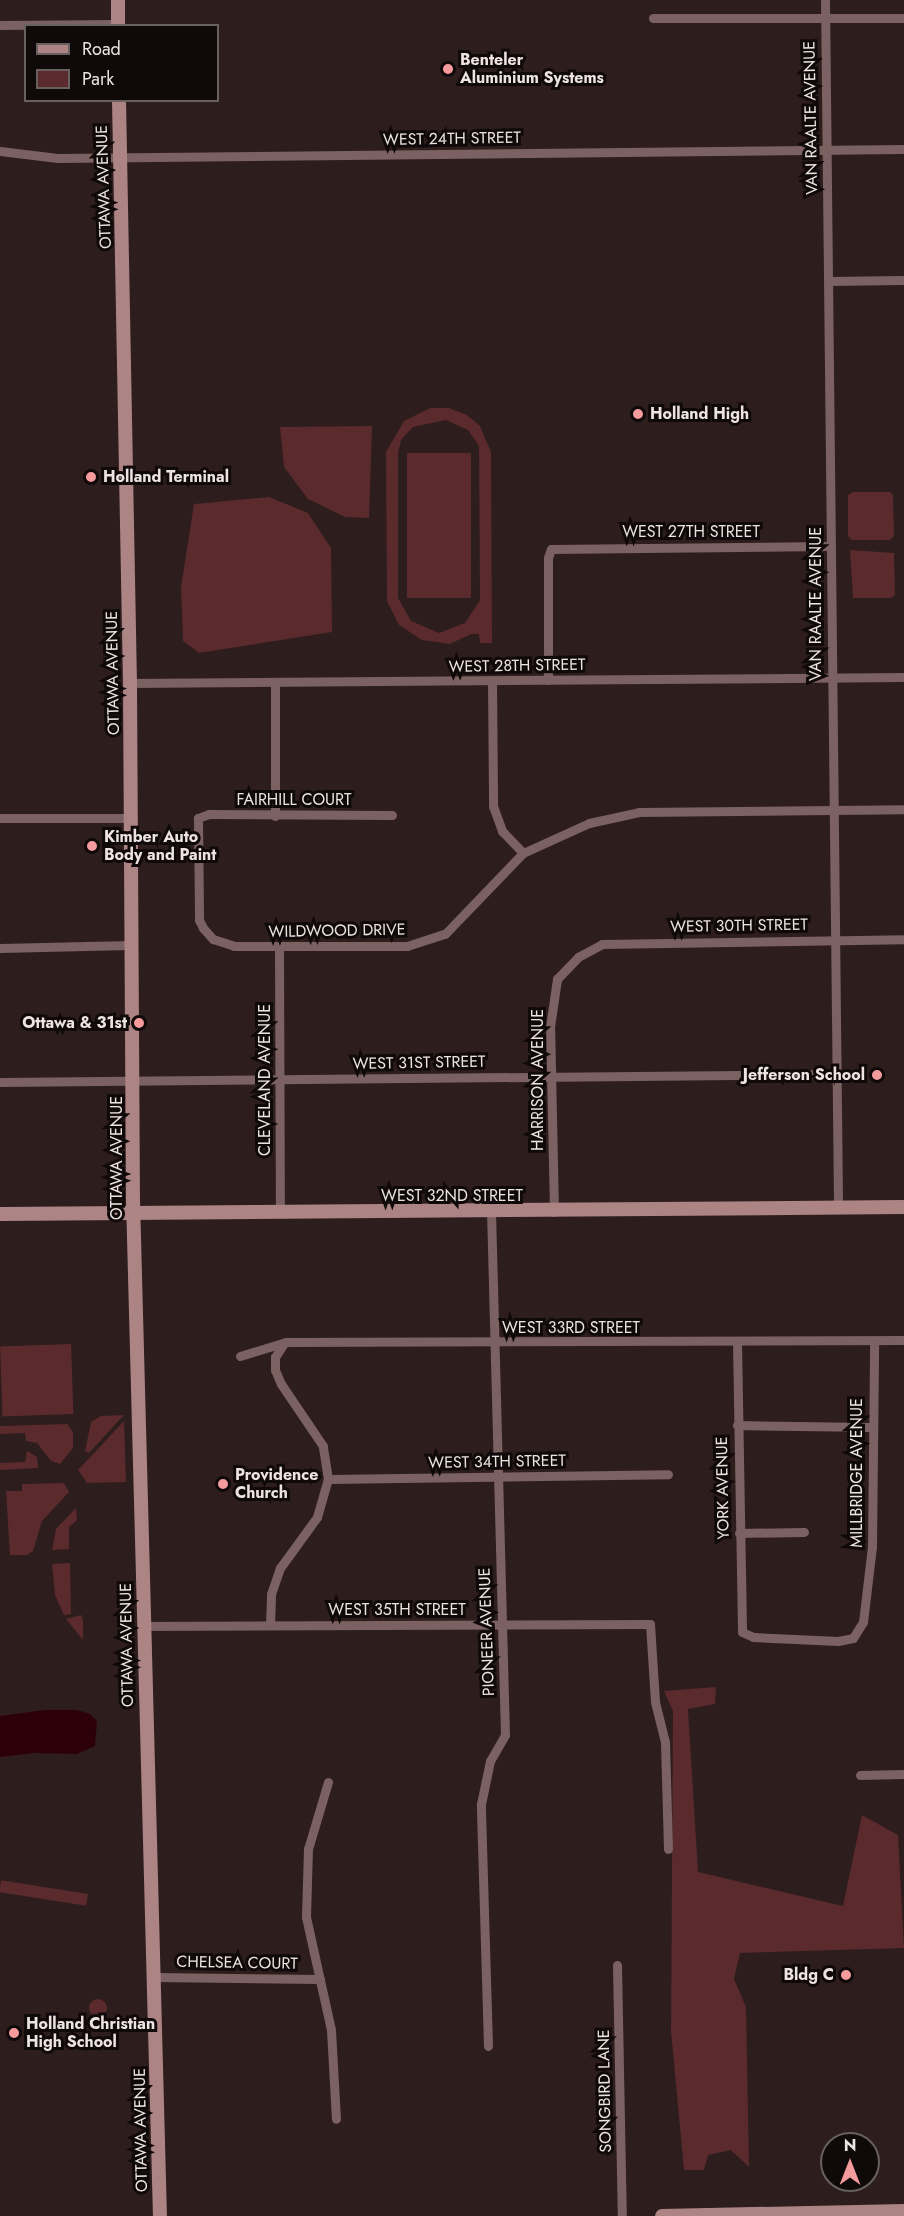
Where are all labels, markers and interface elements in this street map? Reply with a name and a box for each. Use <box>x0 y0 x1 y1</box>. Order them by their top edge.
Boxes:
legend <box>24 24 219 102</box>
text: Road <box>82 36 121 62</box>
street label: VAN RAALTE AVENUE <box>800 41 822 195</box>
place label: Benteler Aluminium Systems <box>460 50 604 88</box>
marker: Benteler Aluminium Systems <box>441 62 455 76</box>
text: Park <box>82 66 114 92</box>
street label: OTTAWA AVENUE <box>92 125 116 249</box>
street label: WEST 24TH STREET <box>383 128 521 150</box>
place label: Holland High <box>650 404 749 424</box>
marker: Holland High <box>631 407 645 421</box>
place label: Holland Terminal <box>103 467 229 487</box>
marker: Holland Terminal <box>84 470 98 484</box>
street label: WEST 27TH STREET <box>622 522 760 542</box>
street label: VAN RAALTE AVENUE <box>806 527 826 681</box>
street label: OTTAWA AVENUE <box>102 611 124 735</box>
street label: WEST 28TH STREET <box>448 655 586 677</box>
street label: FAIRHILL COURT <box>237 790 351 810</box>
place label: Kimber Auto Body and Paint <box>104 827 216 865</box>
marker: Kimber Auto Body and Paint <box>85 839 99 853</box>
street label: WEST 30TH STREET <box>670 915 808 937</box>
street label: WILDWOOD DRIVE <box>268 920 406 942</box>
street label: CLEVELAND AVENUE <box>255 1004 275 1156</box>
street label: HARRISON AVENUE <box>528 1009 548 1151</box>
place label: Ottawa & 31st <box>22 1013 127 1033</box>
marker: Ottawa & 31st <box>132 1016 146 1030</box>
street label: WEST 31ST STREET <box>352 1052 486 1074</box>
place label: Jefferson School <box>743 1065 865 1085</box>
marker: Jefferson School <box>870 1068 884 1082</box>
street label: OTTAWA AVENUE <box>107 1096 127 1220</box>
street label: WEST 32ND STREET <box>381 1186 523 1206</box>
street label: WEST 33RD STREET <box>502 1318 640 1338</box>
street label: MILLBRIDGE AVENUE <box>847 1398 867 1548</box>
street label: YORK AVENUE <box>713 1436 733 1540</box>
street label: WEST 34TH STREET <box>428 1451 566 1473</box>
place label: Providence Church <box>235 1465 318 1503</box>
marker: Providence Church <box>216 1477 230 1491</box>
street label: PIONEER AVENUE <box>475 1567 499 1697</box>
street label: OTTAWA AVENUE <box>116 1583 138 1707</box>
street label: WEST 35TH STREET <box>328 1600 466 1620</box>
street label: CHELSEA COURT <box>176 1952 298 1974</box>
place label: Bldg C <box>783 1965 834 1985</box>
marker: Bldg C <box>839 1968 853 1982</box>
place label: Holland Christian High School <box>26 2014 155 2052</box>
marker: Holland Christian High School <box>7 2026 21 2040</box>
street label: SONGBIRD LANE <box>594 2029 616 2153</box>
street label: OTTAWA AVENUE <box>130 2068 152 2192</box>
north arrow <box>820 2132 880 2192</box>
text: N <box>844 2134 856 2157</box>

